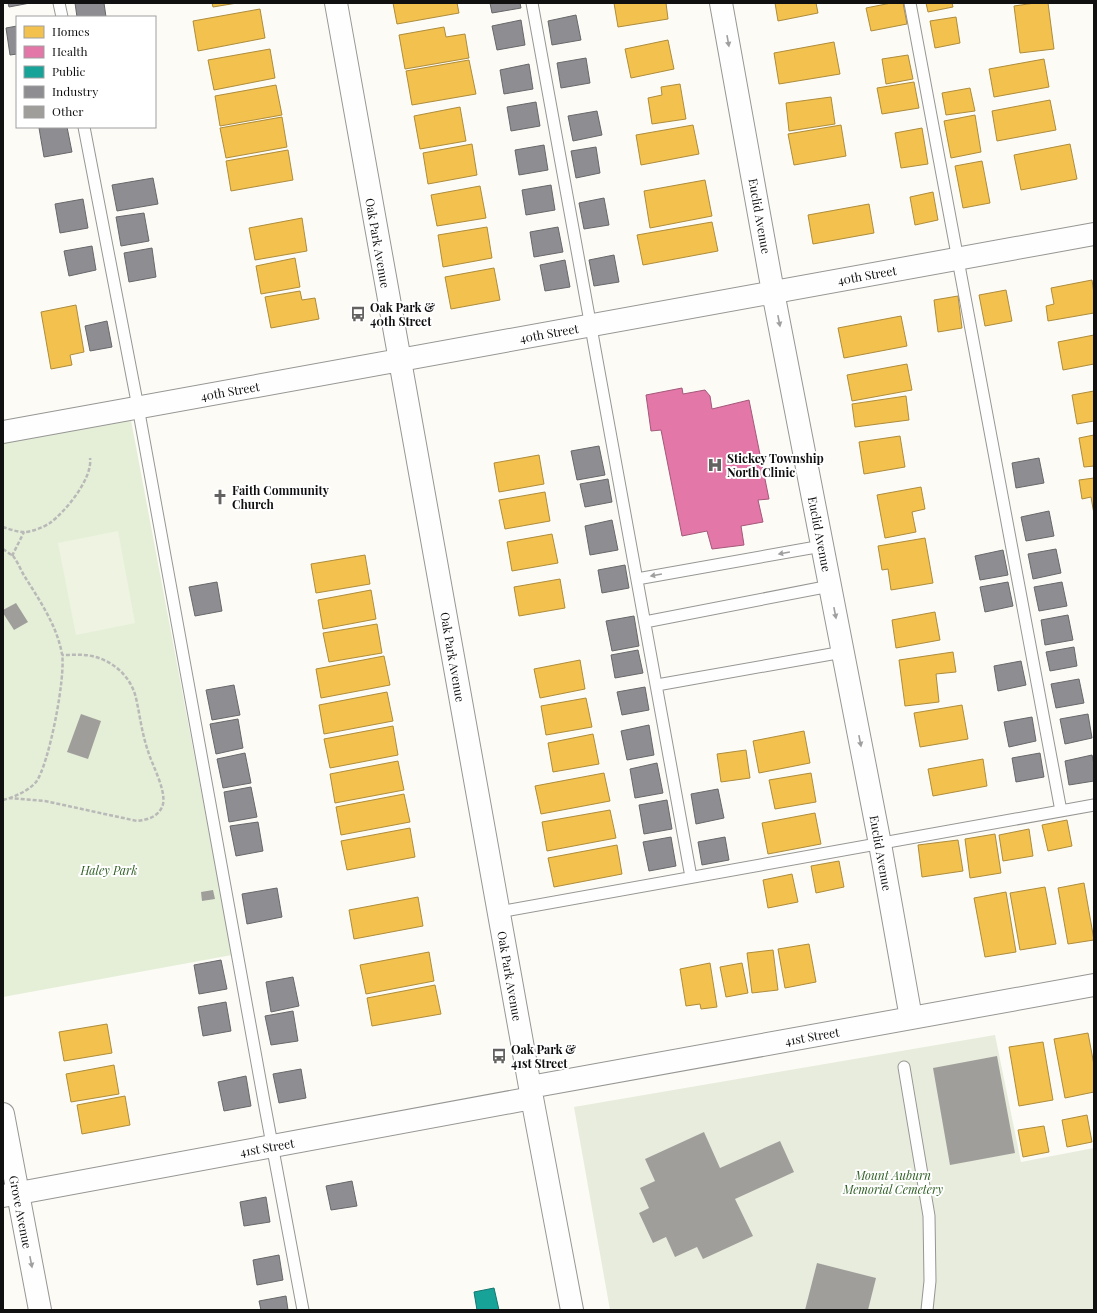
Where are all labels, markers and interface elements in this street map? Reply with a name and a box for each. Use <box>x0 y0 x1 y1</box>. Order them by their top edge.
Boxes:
legend <box>16 16 156 128</box>
text: Homes <box>52 23 90 39</box>
one-way arrow <box>725 35 731 47</box>
text: Health <box>52 43 88 59</box>
text: Public <box>52 63 86 79</box>
text: Industry <box>52 83 98 99</box>
text: Other <box>52 103 84 119</box>
street label: Euclid Avenue <box>746 177 774 255</box>
street label: Oak Park Avenue <box>362 197 394 289</box>
street label: 40th Street <box>836 262 898 288</box>
place label: Oak Park & 40th Street <box>370 299 435 329</box>
bus stop icon: Oak Park & 40th Street <box>349 305 367 323</box>
one-way arrow <box>776 315 782 327</box>
street label: 40th Street <box>518 320 580 346</box>
street label: 40th Street <box>199 378 261 404</box>
place label: Stickey Township North Clinic <box>727 450 824 480</box>
hospital icon: Stickey Township North Clinic <box>706 456 724 474</box>
place label: Faith Community Church <box>232 482 330 512</box>
church icon: Faith Community Church <box>211 488 229 506</box>
street label: Euclid Avenue <box>805 495 835 573</box>
one-way arrow <box>778 550 790 556</box>
one-way arrow <box>650 573 662 579</box>
one-way arrow <box>832 607 838 620</box>
street label: Oak Park Avenue <box>437 611 469 703</box>
one-way arrow <box>857 735 863 747</box>
street label: Euclid Avenue <box>867 814 895 892</box>
park label: Haley Park <box>80 862 137 878</box>
street label: Oak Park Avenue <box>494 930 526 1022</box>
street label: 41st Street <box>784 1023 841 1049</box>
place label: Oak Park & 41st Street <box>511 1041 576 1071</box>
bus stop icon: Oak Park & 41st Street <box>490 1047 508 1065</box>
street label: 41st Street <box>239 1134 296 1160</box>
park label: Mount Auburn Memorial Cemetery <box>842 1167 943 1197</box>
street label: Grove Avenue <box>6 1174 36 1250</box>
one-way arrow <box>28 1256 34 1269</box>

